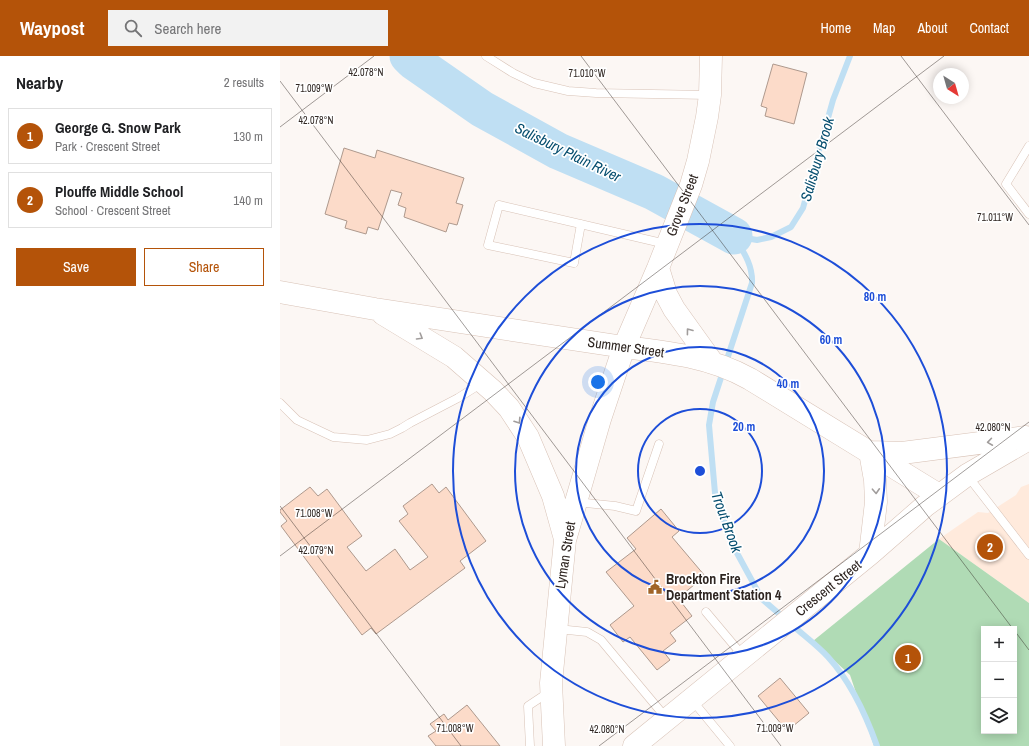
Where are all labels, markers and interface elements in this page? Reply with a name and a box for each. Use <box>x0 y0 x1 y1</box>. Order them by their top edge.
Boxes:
search box <box>108 10 388 46</box>
text: Waypost <box>20 15 84 41</box>
icon: search <box>122 17 144 39</box>
text: Search here <box>154 18 221 39</box>
text: Home <box>820 19 851 37</box>
text: Map <box>873 19 895 37</box>
text: About <box>917 19 947 37</box>
text: Contact <box>969 19 1009 37</box>
text: 42.078°N <box>349 66 384 79</box>
text: 71.010°W <box>569 67 606 80</box>
north arrow <box>933 68 969 104</box>
text: Nearby <box>16 71 63 94</box>
text: 2 results <box>224 74 264 91</box>
text: 71.009°W <box>296 82 333 95</box>
text: 42.078°N <box>299 114 334 127</box>
water label: Salisbury Brook <box>795 114 839 204</box>
text: George G. Snow Park <box>55 117 181 138</box>
water label: Salisbury Plain River <box>511 117 625 187</box>
text: 1 <box>27 128 33 145</box>
text: 130 m <box>233 128 263 145</box>
text: Park · Crescent Street <box>55 138 160 155</box>
street label: Grove Street <box>662 171 702 239</box>
text: Plouffe Middle School <box>55 181 184 202</box>
text: 2 <box>27 192 33 209</box>
text: 140 m <box>233 192 263 209</box>
text: School · Crescent Street <box>55 202 171 219</box>
text: 71.011°W <box>977 211 1013 224</box>
button: Save <box>16 248 136 286</box>
button: Share <box>144 248 264 286</box>
text: 80 m <box>864 289 886 305</box>
one-way arrow <box>686 328 694 335</box>
one-way arrow <box>416 332 423 340</box>
text: 60 m <box>820 332 842 348</box>
street label: Summer Street <box>587 333 665 361</box>
your location <box>588 372 608 392</box>
text: 40 m <box>777 376 799 392</box>
one-way arrow <box>513 417 520 424</box>
text: 20 m <box>733 419 755 435</box>
text: 42.080°N <box>976 421 1011 434</box>
one-way arrow <box>987 437 993 446</box>
centre of rings <box>693 464 707 478</box>
water label: Trout Brook <box>706 488 748 556</box>
one-way arrow <box>871 488 880 494</box>
text: 71.008°W <box>296 507 333 520</box>
street label: Lyman Street <box>551 520 579 590</box>
pin: 2 <box>977 532 1003 562</box>
text: 42.079°N <box>299 544 334 557</box>
street label: Crescent Street <box>791 556 865 620</box>
place label: Brockton Fire Department Station 4 <box>666 570 782 604</box>
public building icon: Brockton Fire Department Station 4 <box>647 579 663 595</box>
map controls <box>981 626 1017 734</box>
button: + <box>981 626 1017 662</box>
pin: 1 <box>895 643 921 673</box>
button: − <box>981 662 1017 698</box>
button: layers <box>981 698 1017 734</box>
text: 71.008°W <box>437 722 474 735</box>
text: 71.009°W <box>757 722 794 735</box>
text: 42.080°N <box>590 723 625 736</box>

